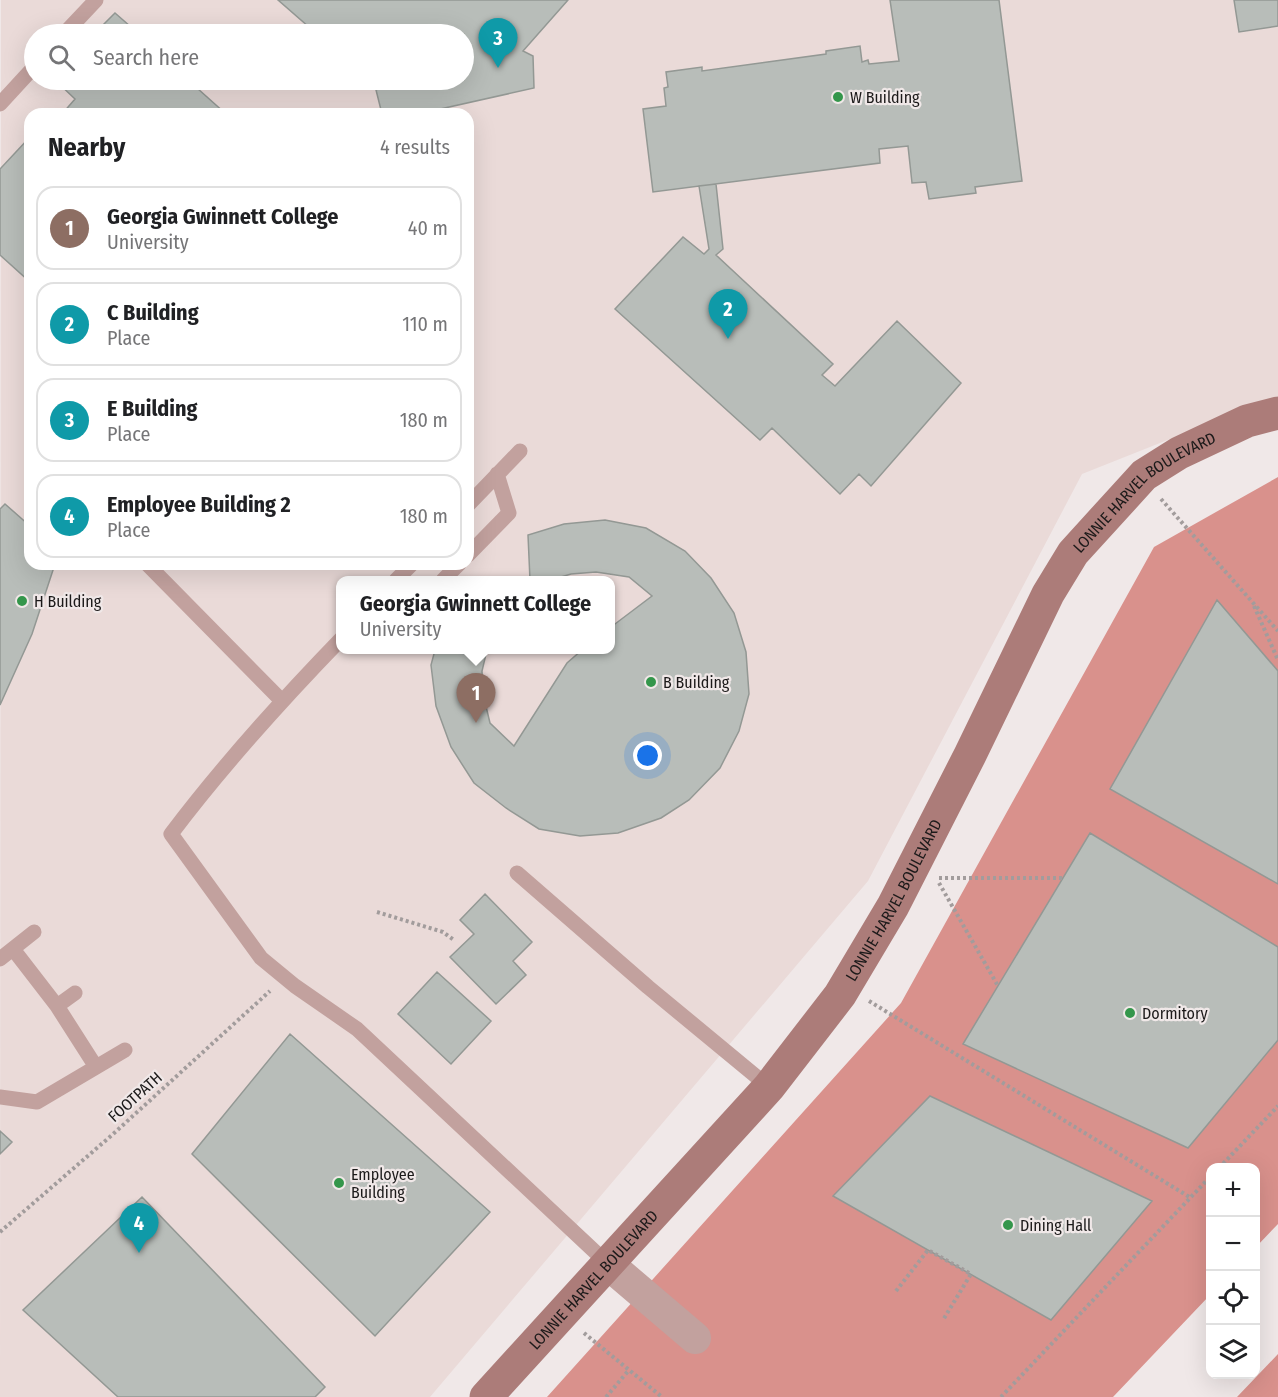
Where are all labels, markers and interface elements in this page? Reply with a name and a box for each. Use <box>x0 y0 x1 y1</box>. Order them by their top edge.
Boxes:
pin: 3 <box>478 19 518 68</box>
search box <box>24 24 474 90</box>
icon: search <box>45 41 78 74</box>
text: Search here <box>93 44 199 71</box>
place label: W Building <box>850 88 920 107</box>
marker: W Building <box>831 90 845 104</box>
text: Nearby <box>48 132 125 163</box>
text: 4 results <box>380 135 450 159</box>
text: Georgia Gwinnett College <box>107 203 338 230</box>
text: 1 <box>65 216 74 240</box>
text: 40 m <box>408 216 448 240</box>
text: University <box>107 230 189 254</box>
pin: 2 <box>708 290 748 339</box>
text: C Building <box>107 299 199 326</box>
text: 2 <box>65 312 74 336</box>
text: 110 m <box>402 312 448 336</box>
text: Place <box>107 326 150 350</box>
text: E Building <box>107 395 197 422</box>
text: 3 <box>65 408 74 432</box>
text: 180 m <box>400 408 448 432</box>
text: Place <box>107 422 150 446</box>
street label: LONNIE HARVEL BOULEVARD <box>1069 428 1218 556</box>
text: Employee Building 2 <box>107 491 291 518</box>
text: 4 <box>64 504 75 528</box>
text: 180 m <box>400 504 448 528</box>
text: Place <box>107 518 150 542</box>
popup <box>336 576 615 654</box>
text: Georgia Gwinnett College <box>360 590 591 617</box>
place label: H Building <box>34 592 102 611</box>
marker: H Building <box>15 594 29 608</box>
text: University <box>360 617 442 641</box>
place label: B Building <box>663 673 730 692</box>
pin: 1 <box>456 674 496 723</box>
marker: B Building <box>644 675 658 689</box>
your location <box>633 741 662 770</box>
street label: LONNIE HARVEL BOULEVARD <box>841 816 945 984</box>
place label: Dormitory <box>1142 1004 1209 1023</box>
marker: Dormitory <box>1123 1006 1137 1020</box>
street label: FOOTPATH <box>104 1068 166 1126</box>
map controls <box>1206 1163 1260 1379</box>
button: + <box>1206 1163 1260 1217</box>
place label: Employee Building <box>351 1165 415 1202</box>
marker: Employee Building <box>332 1176 346 1190</box>
pin: 4 <box>120 1204 158 1253</box>
street label: LONNIE HARVEL BOULEVARD <box>525 1206 662 1353</box>
place label: Dining Hall <box>1020 1216 1091 1235</box>
button: − <box>1206 1217 1260 1271</box>
marker: Dining Hall <box>1001 1218 1015 1232</box>
button: locate <box>1206 1271 1260 1325</box>
button: layers <box>1206 1325 1260 1379</box>

